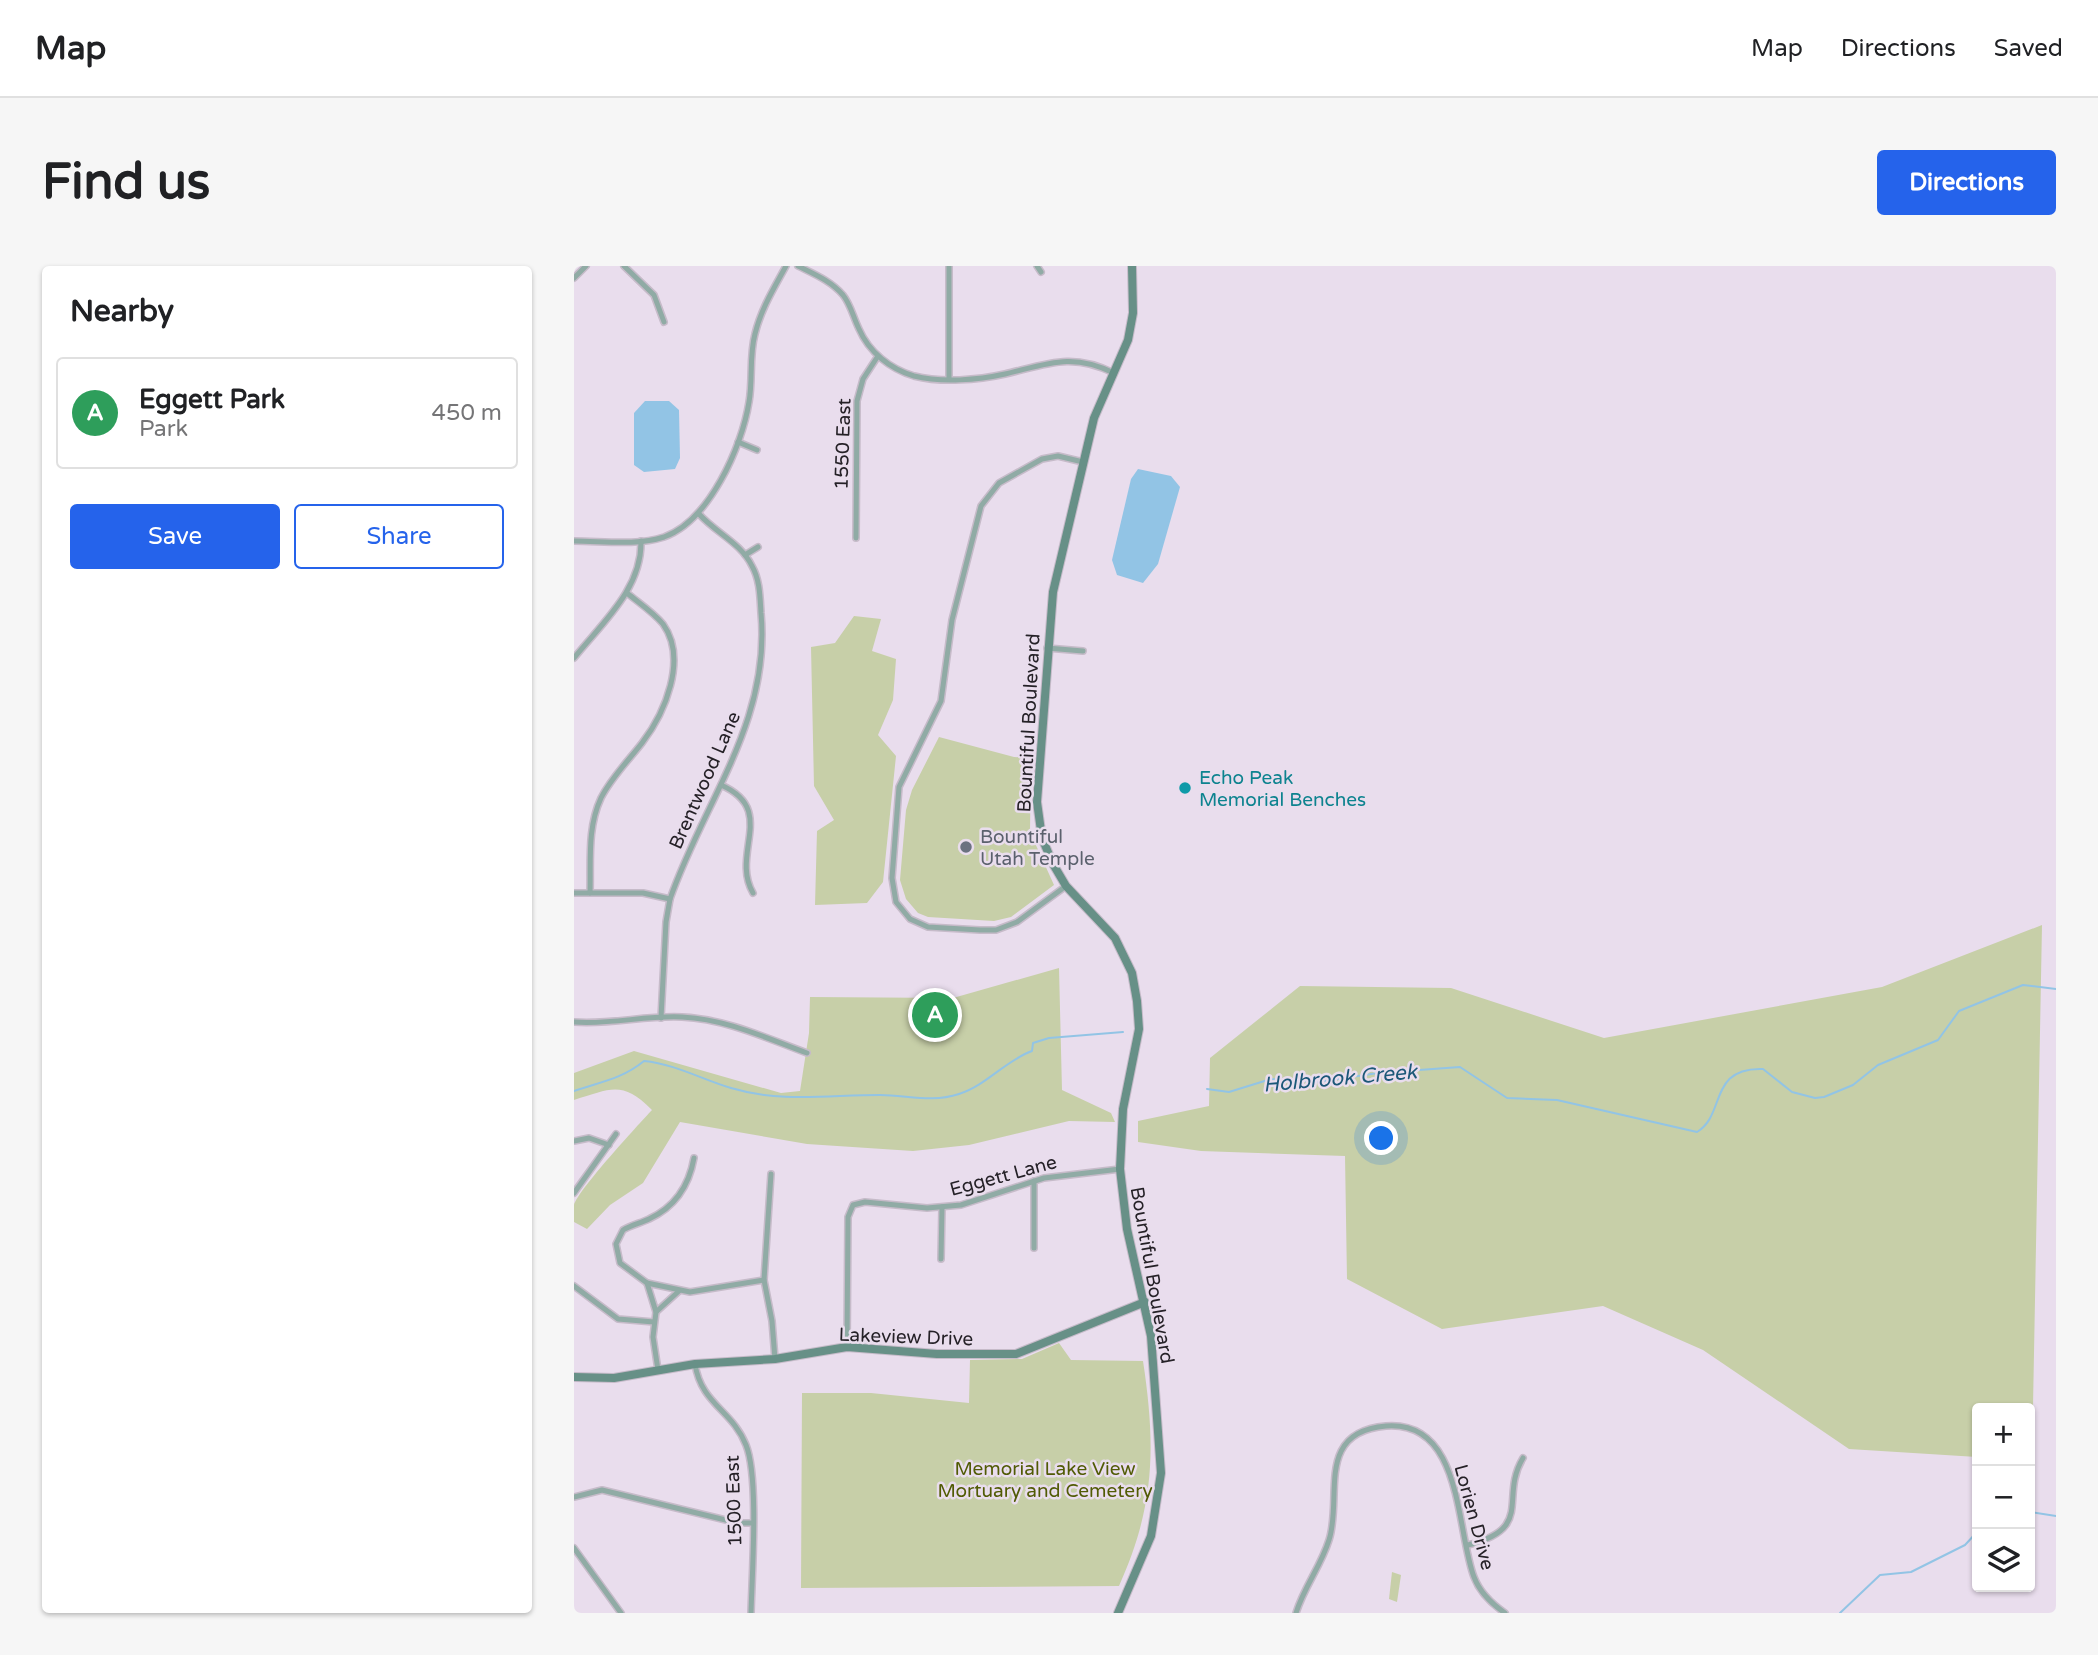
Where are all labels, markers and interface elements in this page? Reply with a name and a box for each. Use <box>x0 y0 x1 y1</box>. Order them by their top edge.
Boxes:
text: Map <box>35 29 106 68</box>
text: Map <box>1751 34 1803 63</box>
text: Directions <box>1841 34 1956 63</box>
text: Saved <box>1994 34 2063 63</box>
button: Directions <box>1877 150 2056 215</box>
text: Find us <box>42 153 210 212</box>
text: Nearby <box>70 293 174 330</box>
text: Eggett Park <box>139 384 285 415</box>
street label: 1550 East <box>830 398 856 490</box>
text: A <box>86 399 104 427</box>
text: 450 m <box>432 399 502 427</box>
text: Park <box>139 415 188 443</box>
button: Save <box>70 504 280 569</box>
button: Share <box>294 504 504 569</box>
street label: Bountiful Boulevard <box>1013 633 1045 813</box>
street label: Brentwood Lane <box>665 708 745 853</box>
place label: Echo Peak Memorial Benches <box>1199 767 1366 811</box>
marker: Echo Peak Memorial Benches <box>1177 780 1193 796</box>
place label: Bountiful Utah Temple <box>980 826 1095 870</box>
marker: Bountiful Utah Temple <box>958 839 974 855</box>
pin: A <box>912 989 958 1041</box>
water label: Holbrook Creek <box>1262 1059 1420 1098</box>
your location <box>1364 1121 1398 1155</box>
street label: Eggett Lane <box>947 1151 1059 1201</box>
street label: Bountiful Boulevard <box>1126 1185 1178 1365</box>
street label: Lakeview Drive <box>838 1324 974 1350</box>
map controls <box>1972 1403 2035 1592</box>
button: + <box>1972 1403 2035 1466</box>
street label: 1500 East <box>721 1455 747 1547</box>
park label: Memorial Lake View Mortuary and Cemetery <box>937 1458 1153 1502</box>
street label: Lorien Drive <box>1449 1462 1499 1573</box>
button: − <box>1972 1466 2035 1529</box>
button: layers <box>1972 1529 2035 1592</box>

